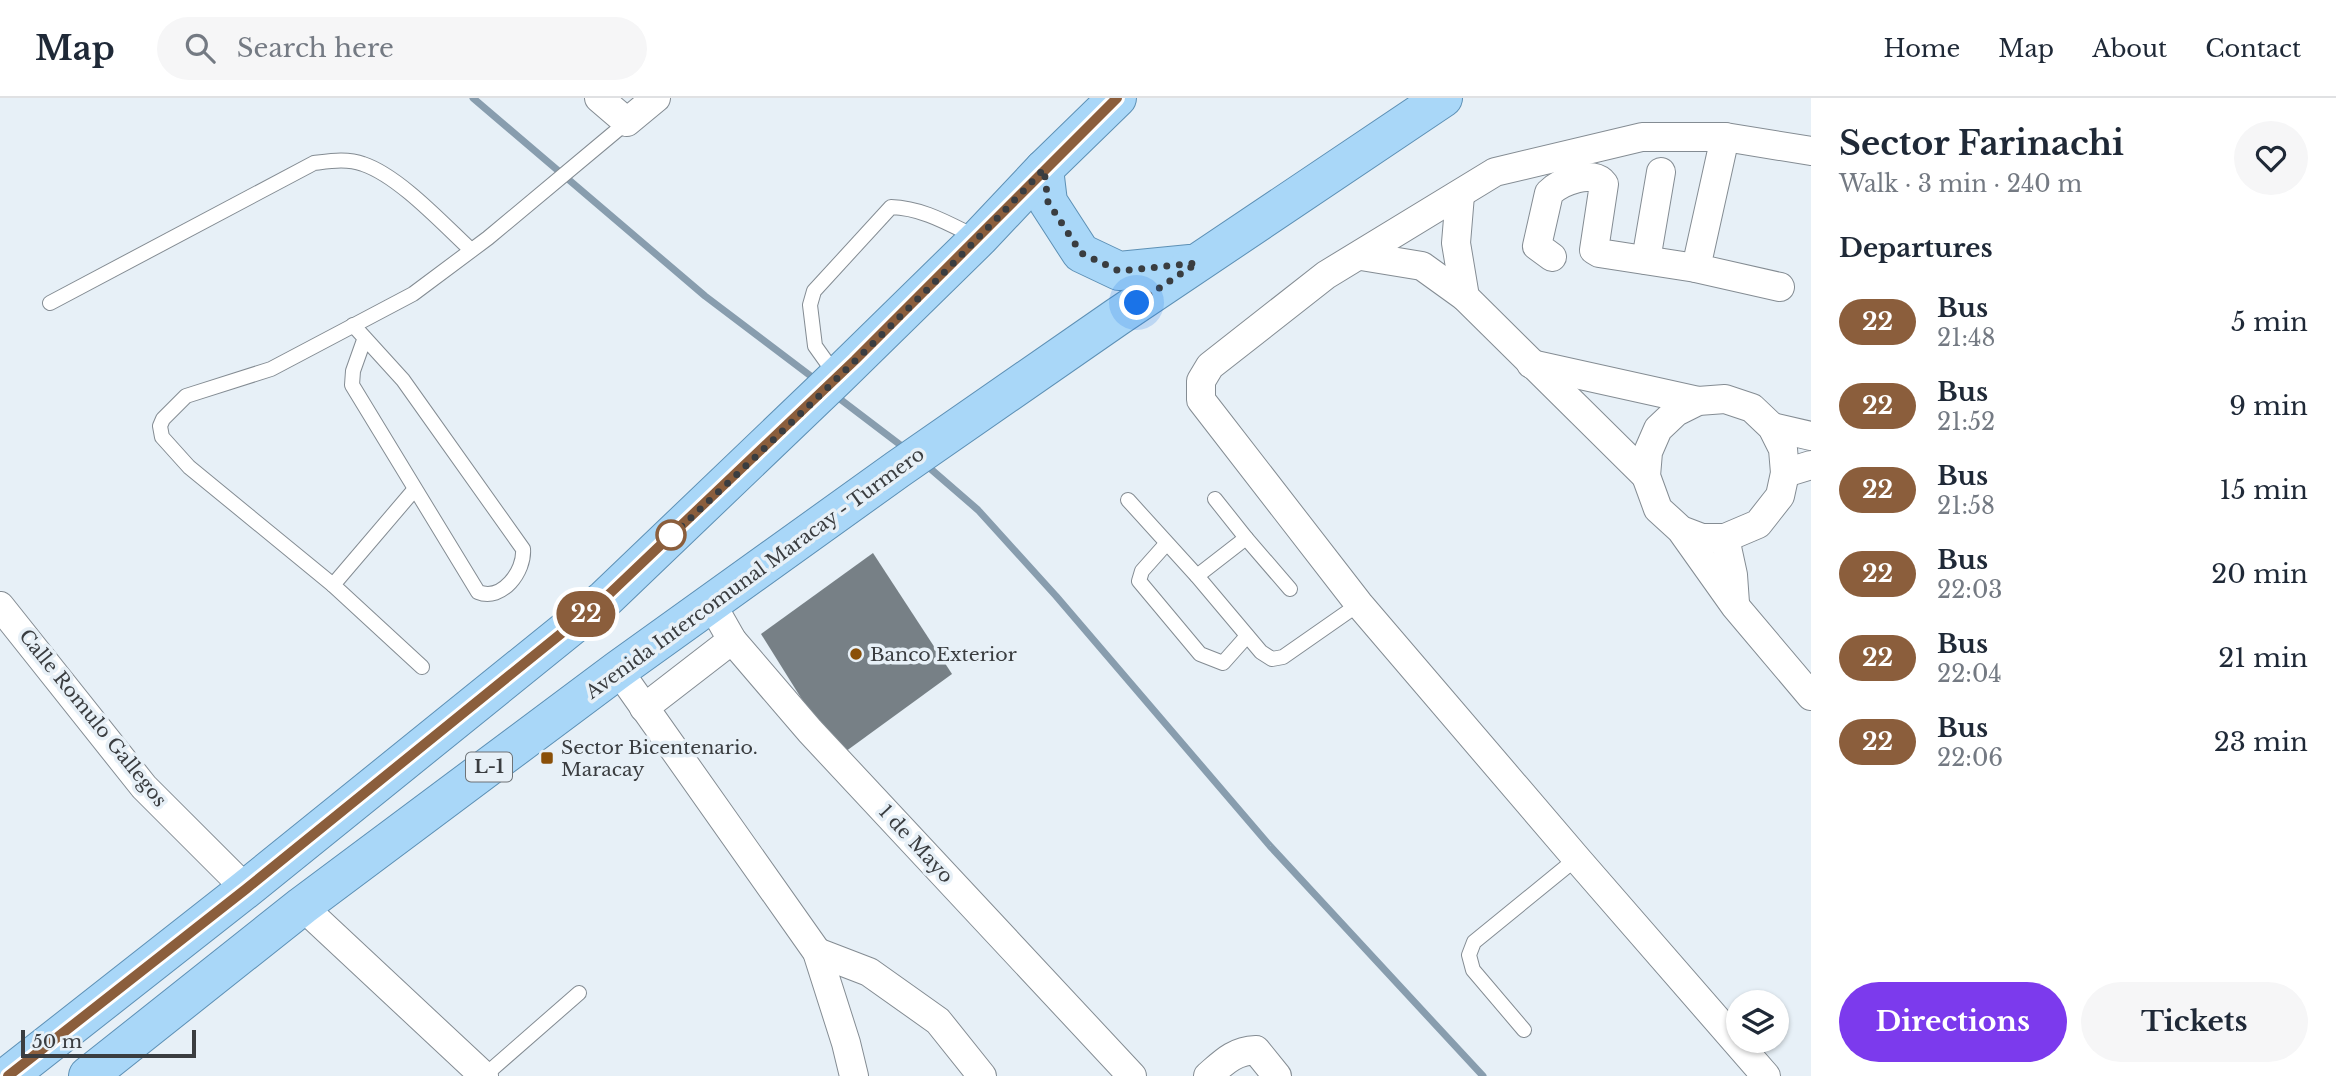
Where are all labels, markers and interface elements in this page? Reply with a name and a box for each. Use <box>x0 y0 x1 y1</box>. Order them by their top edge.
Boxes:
search box <box>157 17 647 80</box>
text: Map <box>35 28 115 69</box>
icon: search <box>181 29 219 67</box>
text: Search here <box>237 32 394 64</box>
text: Home <box>1884 34 1960 63</box>
text: Map <box>1998 34 2054 63</box>
text: About <box>2092 34 2167 63</box>
text: Contact <box>2205 34 2301 63</box>
button: heart <box>2234 121 2308 195</box>
text: Sector Farinachi <box>1839 123 2124 164</box>
text: Walk · 3 min · 240 m <box>1839 170 2082 198</box>
text: Departures <box>1839 232 1993 264</box>
your location <box>1119 285 1154 320</box>
text: Bus <box>1937 292 1988 324</box>
text: 5 min <box>2231 306 2308 338</box>
text: 22 <box>1862 307 1893 336</box>
text: 21:48 <box>1937 324 1995 352</box>
text: Bus <box>1937 376 1988 408</box>
text: 9 min <box>2229 390 2308 422</box>
text: 22 <box>1862 391 1893 420</box>
text: 21:52 <box>1937 408 1995 436</box>
street label: Avenida Intercomunal Maracay - Turmero <box>580 442 929 704</box>
text: Bus <box>1937 460 1988 492</box>
text: 15 min <box>2219 474 2308 506</box>
text: 22 <box>1862 475 1893 504</box>
text: 21:58 <box>1937 492 1995 520</box>
unlabelled marker <box>656 520 686 550</box>
text: Bus <box>1937 544 1988 576</box>
text: 20 min <box>2211 558 2308 590</box>
text: 22 <box>1862 559 1893 588</box>
text: 22:03 <box>1937 576 2002 604</box>
line badge: 22 <box>554 591 618 637</box>
text: 22 <box>570 599 602 628</box>
street label: Calle Romulo Gallegos <box>14 625 172 811</box>
text: Bus <box>1937 628 1988 660</box>
text: 21 min <box>2218 642 2308 674</box>
place label: Banco Exterior <box>870 643 1017 666</box>
text: 22 <box>1862 643 1893 672</box>
marker: Banco Exterior <box>848 646 864 662</box>
text: 22:04 <box>1937 660 2002 688</box>
text: Bus <box>1937 712 1988 744</box>
text: 23 min <box>2214 726 2308 758</box>
text: 22 <box>1862 727 1893 756</box>
place label: Sector Bicentenario. Maracay <box>561 736 758 781</box>
text: 22:06 <box>1937 744 2003 772</box>
marker: Sector Bicentenario. Maracay <box>539 750 555 766</box>
road number: L-1 <box>466 752 512 782</box>
street label: 1 de Mayo <box>874 800 958 888</box>
button: Directions <box>1839 982 2067 1062</box>
button: Tickets <box>2081 982 2308 1062</box>
map controls <box>1726 990 1789 1053</box>
button: layers <box>1726 990 1789 1053</box>
scale bar <box>21 1027 196 1059</box>
text: 50 m <box>32 1030 82 1053</box>

